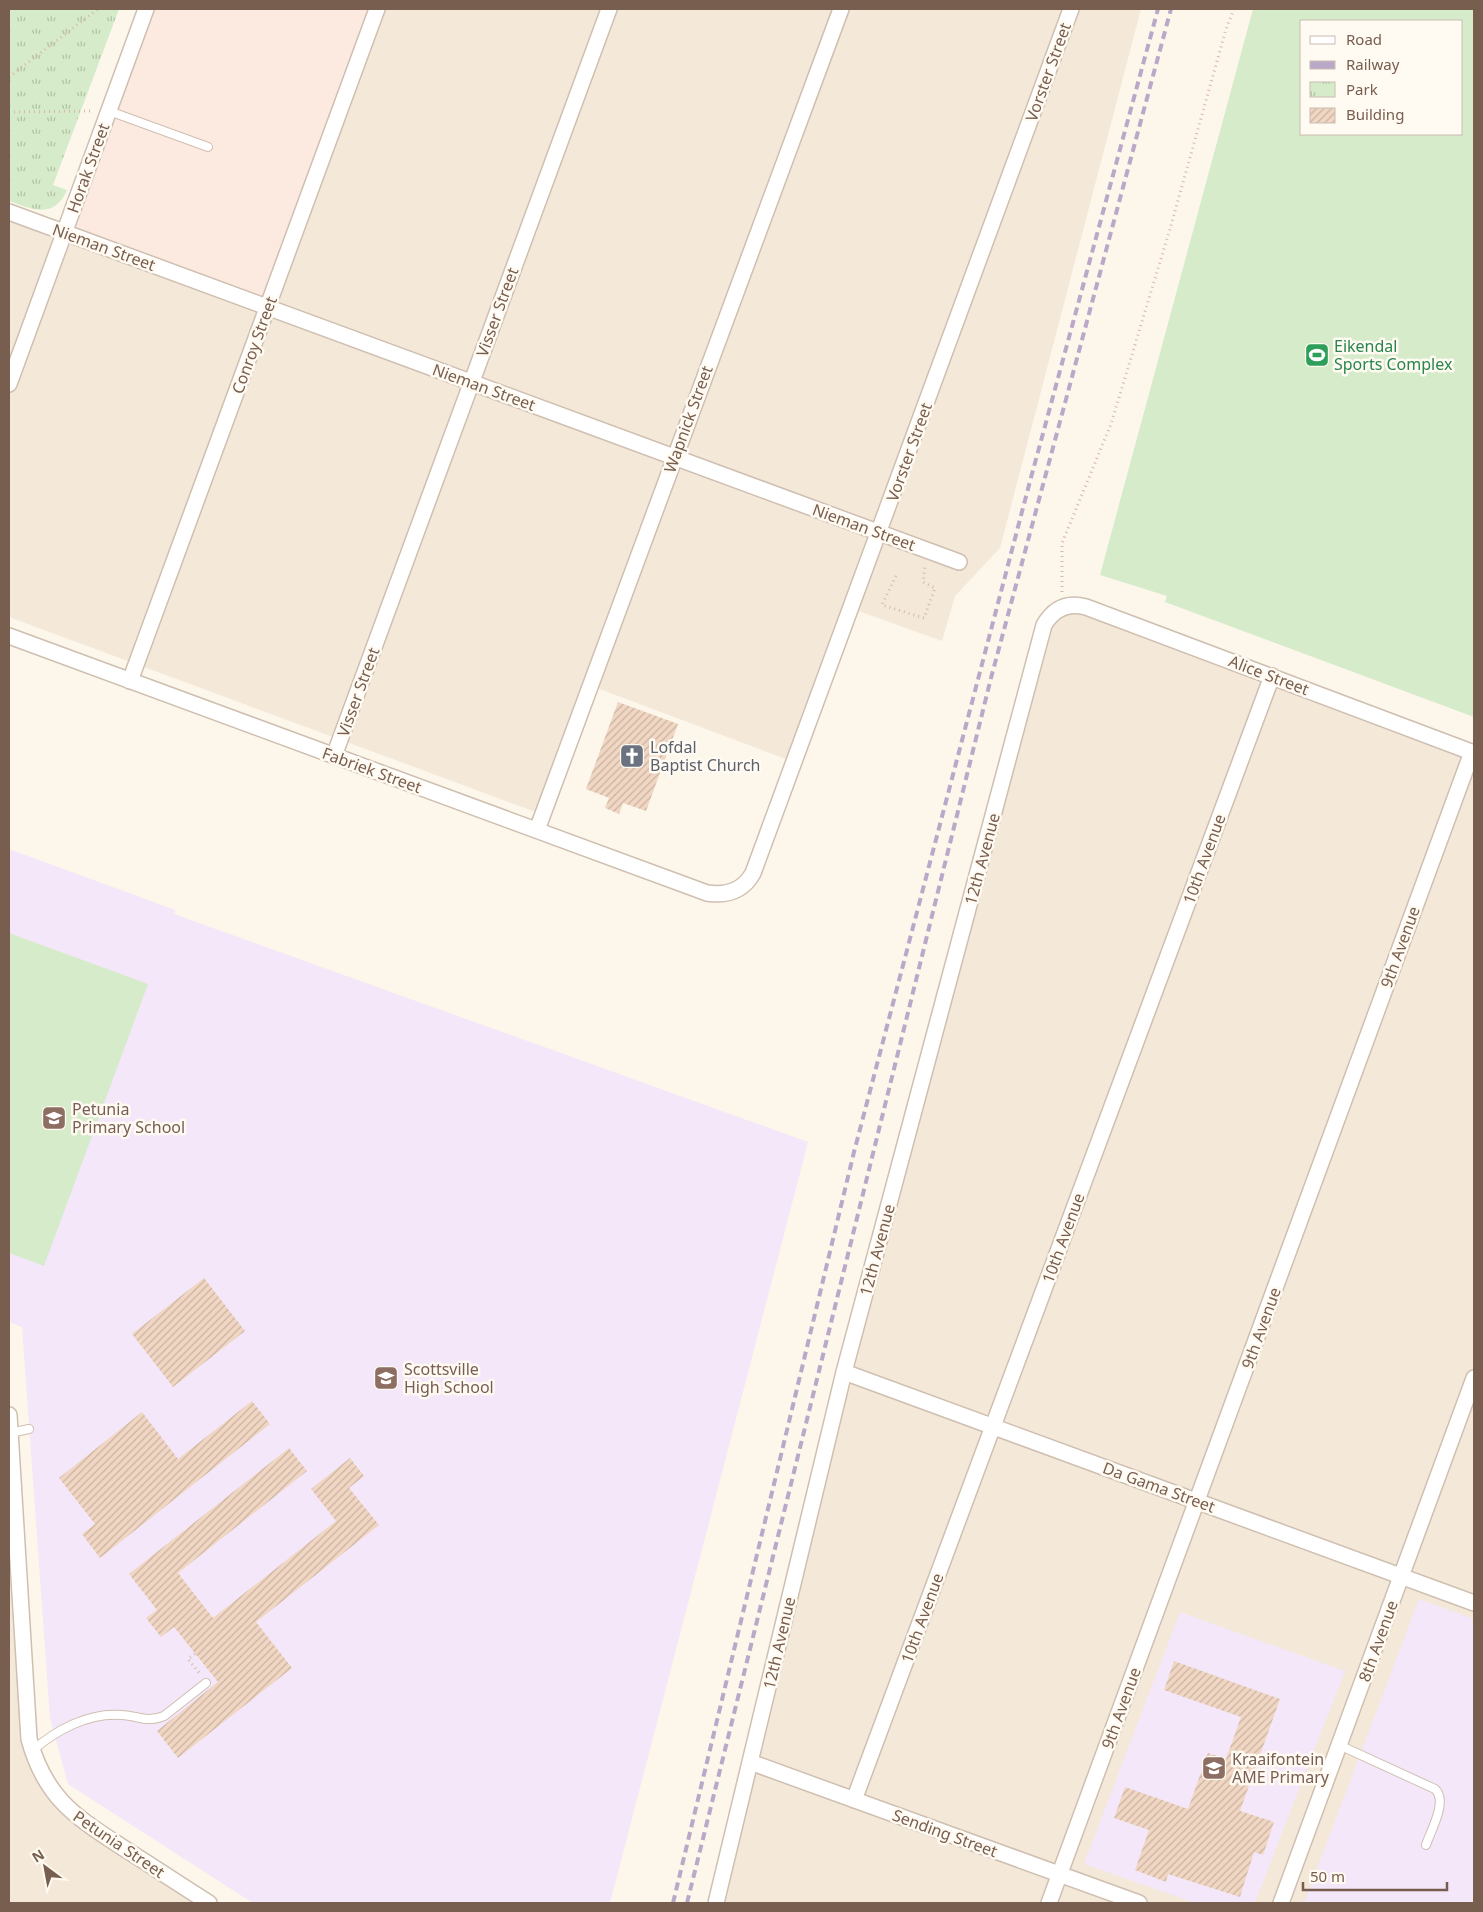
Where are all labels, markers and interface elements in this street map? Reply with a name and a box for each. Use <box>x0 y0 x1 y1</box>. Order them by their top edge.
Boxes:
street label: Vorster Street <box>1020 19 1076 124</box>
legend <box>1300 20 1463 135</box>
text: Road <box>1346 29 1382 49</box>
text: Railway <box>1346 54 1400 74</box>
text: Park <box>1346 79 1378 99</box>
text: Building <box>1346 104 1404 124</box>
street label: Horak Street <box>62 120 115 216</box>
street label: Nieman Street <box>50 218 159 276</box>
street label: Visser Street <box>471 264 523 360</box>
street label: Conroy Street <box>226 293 282 397</box>
place label: Eikendal Sports Complex <box>1334 335 1453 375</box>
sports icon: Eikendal Sports Complex <box>1304 342 1330 368</box>
street label: Nieman Street <box>430 358 539 416</box>
street label: Wapnick Street <box>658 362 718 476</box>
street label: Vorster Street <box>881 399 937 504</box>
street label: Nieman Street <box>810 498 919 556</box>
street label: Visser Street <box>332 644 384 740</box>
street label: Alice Street <box>1226 650 1312 700</box>
place label: Lofdal Baptist Church <box>650 736 760 776</box>
street label: Fabriek Street <box>319 742 425 798</box>
church icon: Lofdal Baptist Church <box>619 743 645 769</box>
street label: 12th Avenue <box>959 811 1005 907</box>
street label: 10th Avenue <box>1178 811 1230 907</box>
street label: 9th Avenue <box>1375 903 1425 991</box>
place label: Petunia Primary School <box>72 1098 185 1138</box>
school or university icon: Petunia Primary School <box>41 1105 67 1131</box>
street label: 10th Avenue <box>1037 1190 1089 1286</box>
street label: 12th Avenue <box>854 1202 900 1298</box>
street label: 9th Avenue <box>1236 1284 1286 1372</box>
place label: Scottsville High School <box>404 1358 494 1398</box>
school or university icon: Scottsville High School <box>373 1365 399 1391</box>
street label: Da Gama Street <box>1100 1456 1219 1518</box>
street label: 10th Avenue <box>896 1570 948 1666</box>
street label: 12th Avenue <box>758 1595 800 1691</box>
street label: 8th Avenue <box>1353 1597 1403 1685</box>
street label: 9th Avenue <box>1096 1664 1146 1752</box>
place label: Kraaifontein AME Primary <box>1232 1748 1330 1788</box>
school or university icon: Kraaifontein AME Primary <box>1201 1755 1227 1781</box>
street label: Sending Street <box>889 1804 1001 1862</box>
street label: Petunia Street <box>69 1805 169 1883</box>
north arrow <box>20 1842 70 1892</box>
text: N <box>28 1844 48 1867</box>
scale bar <box>1303 1860 1447 1892</box>
text: 50 m <box>1310 1866 1345 1886</box>

